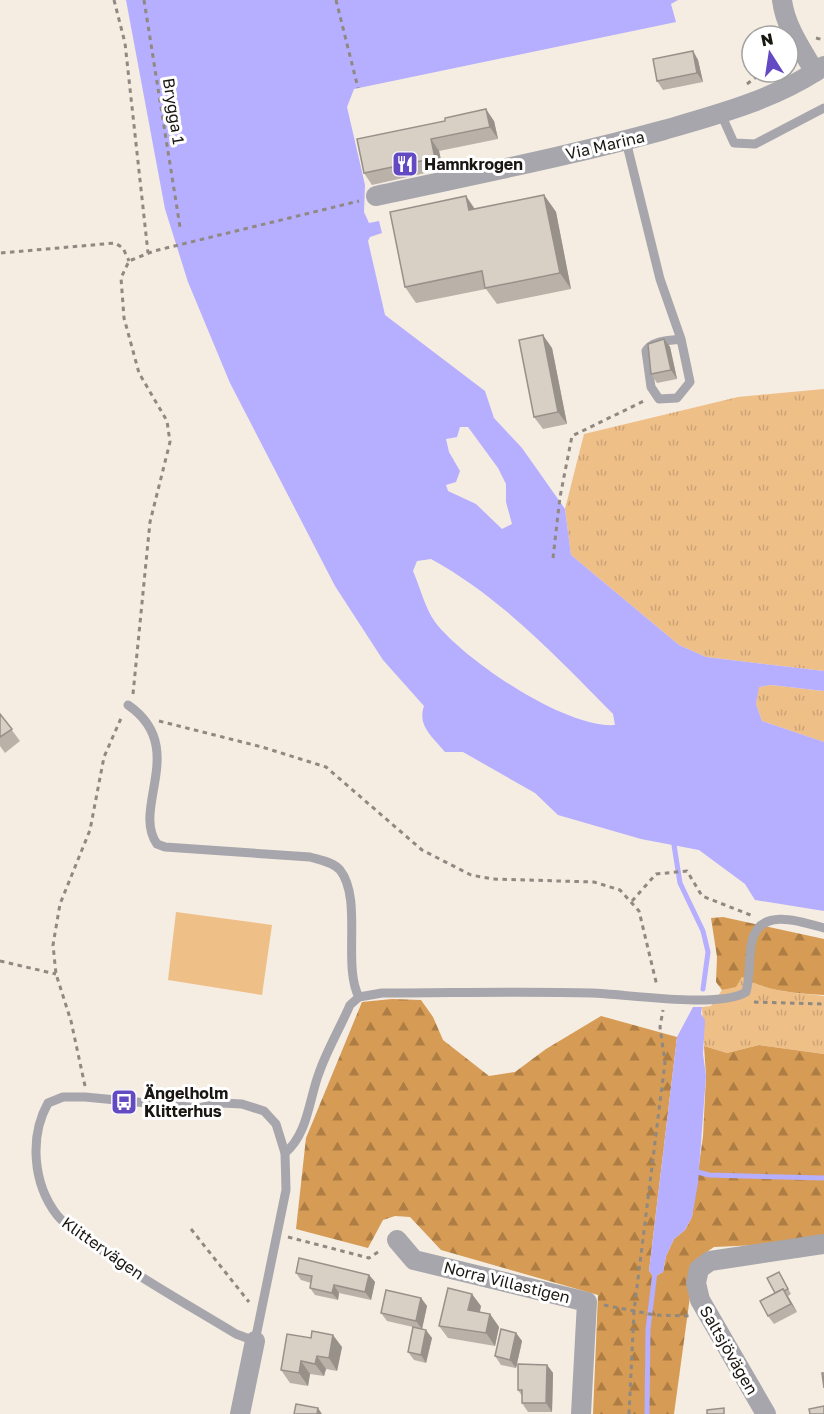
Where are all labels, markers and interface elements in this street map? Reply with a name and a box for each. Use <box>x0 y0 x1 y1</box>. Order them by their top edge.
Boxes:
north arrow <box>740 24 800 84</box>
text: N <box>759 28 775 50</box>
street label: Brygga 1 <box>159 77 189 146</box>
street label: Via Marina <box>564 126 646 164</box>
restaurant icon: Hamnkrogen <box>390 149 420 179</box>
place label: Hamnkrogen <box>424 154 523 174</box>
place label: Ängelholm Klitterhus <box>144 1083 228 1121</box>
bus stop icon: Ängelholm Klitterhus <box>109 1087 139 1117</box>
street label: Klittervägen <box>58 1212 148 1284</box>
street label: Norra Villastigen <box>442 1257 572 1307</box>
street label: Saltsjövägen <box>696 1302 762 1398</box>

